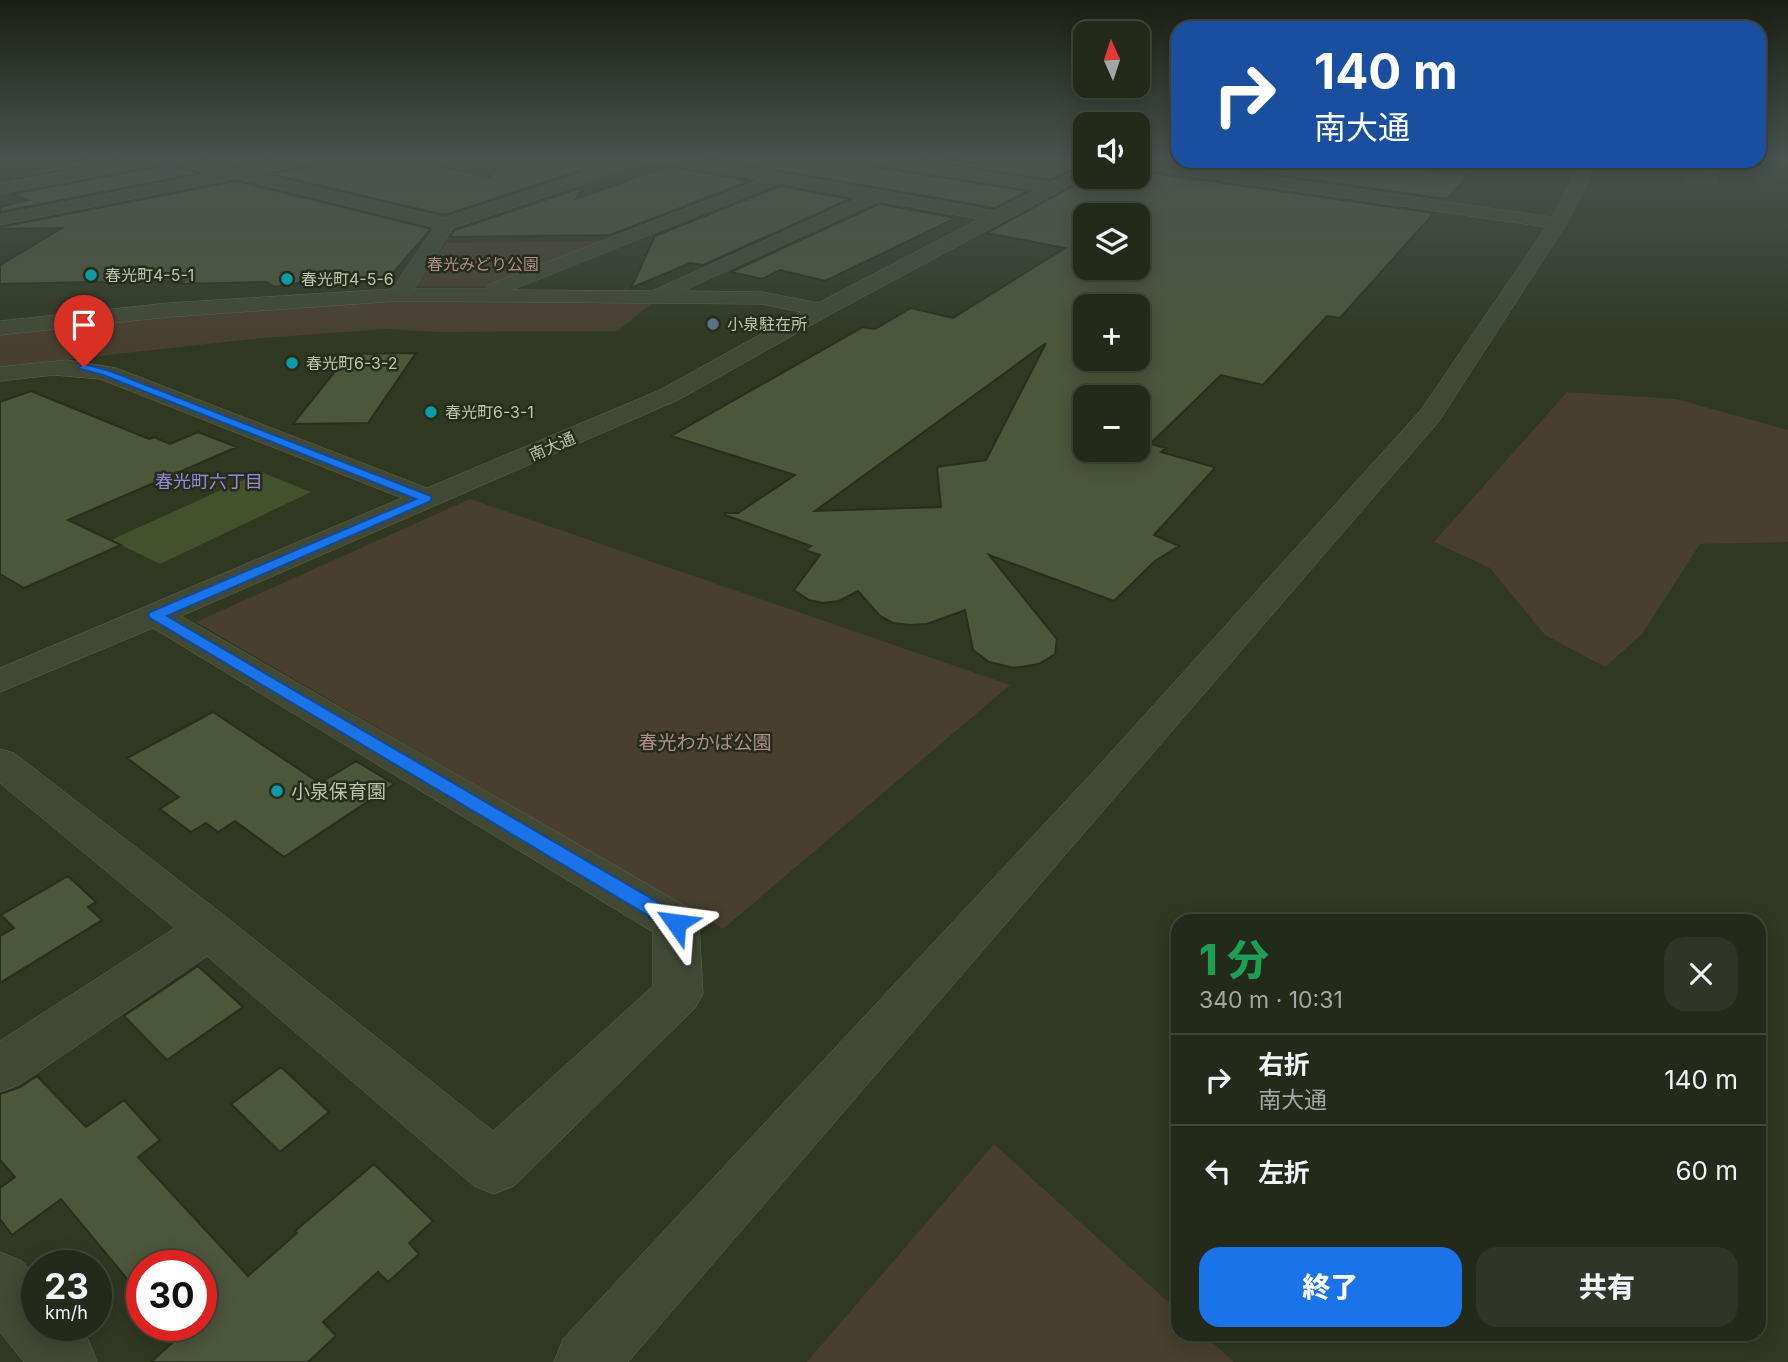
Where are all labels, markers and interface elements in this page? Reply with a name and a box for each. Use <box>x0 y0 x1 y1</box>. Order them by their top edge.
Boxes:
north arrow <box>1073 21 1150 98</box>
map controls <box>1073 21 1150 462</box>
text: 140 m <box>1314 42 1458 101</box>
icon: right <box>1199 49 1290 140</box>
text: 南大通 <box>1314 108 1410 147</box>
button: sound <box>1073 112 1150 189</box>
button: layers <box>1073 203 1150 280</box>
park label: 春光みどり公園 <box>427 254 539 274</box>
place label: 春光町4-5-1 <box>105 265 194 285</box>
marker: 春光町4-5-1 <box>83 267 99 283</box>
place label: 春光町4-5-6 <box>301 269 394 289</box>
marker: 春光町4-5-6 <box>279 271 295 287</box>
button: + <box>1073 294 1150 371</box>
pin <box>54 295 114 367</box>
icon: arrive <box>65 306 103 344</box>
place label: 小泉駐在所 <box>727 314 807 334</box>
marker: 小泉駐在所 <box>705 316 721 332</box>
place label: 春光町6-3-2 <box>306 353 398 373</box>
marker: 春光町6-3-2 <box>284 355 300 371</box>
button: − <box>1073 385 1150 462</box>
place label: 春光町6-3-1 <box>445 402 534 422</box>
marker: 春光町6-3-1 <box>423 404 439 420</box>
street label: 南大通 <box>526 427 578 465</box>
district label: 春光町六丁目 <box>155 471 263 492</box>
park label: 春光わかば公園 <box>638 731 772 754</box>
place label: 小泉保育園 <box>291 780 386 803</box>
marker: 小泉保育園 <box>269 783 285 799</box>
position arrow <box>639 886 713 960</box>
text: 1 分 <box>1199 934 1269 985</box>
button: close <box>1664 937 1738 1011</box>
text: 340 m · 10:31 <box>1199 986 1343 1014</box>
text: 右折 <box>1258 1049 1310 1080</box>
icon: right <box>1199 1061 1237 1099</box>
text: 140 m <box>1664 1064 1738 1095</box>
text: 南大通 <box>1258 1086 1327 1114</box>
icon: left <box>1199 1152 1237 1190</box>
text: 60 m <box>1675 1155 1738 1186</box>
text: 左折 <box>1258 1157 1310 1188</box>
button: 終了 <box>1199 1247 1462 1327</box>
button: 共有 <box>1476 1247 1738 1327</box>
speed limit sign: 30 <box>126 1250 217 1341</box>
text: 23 <box>44 1265 89 1307</box>
text: km/h <box>45 1302 88 1323</box>

